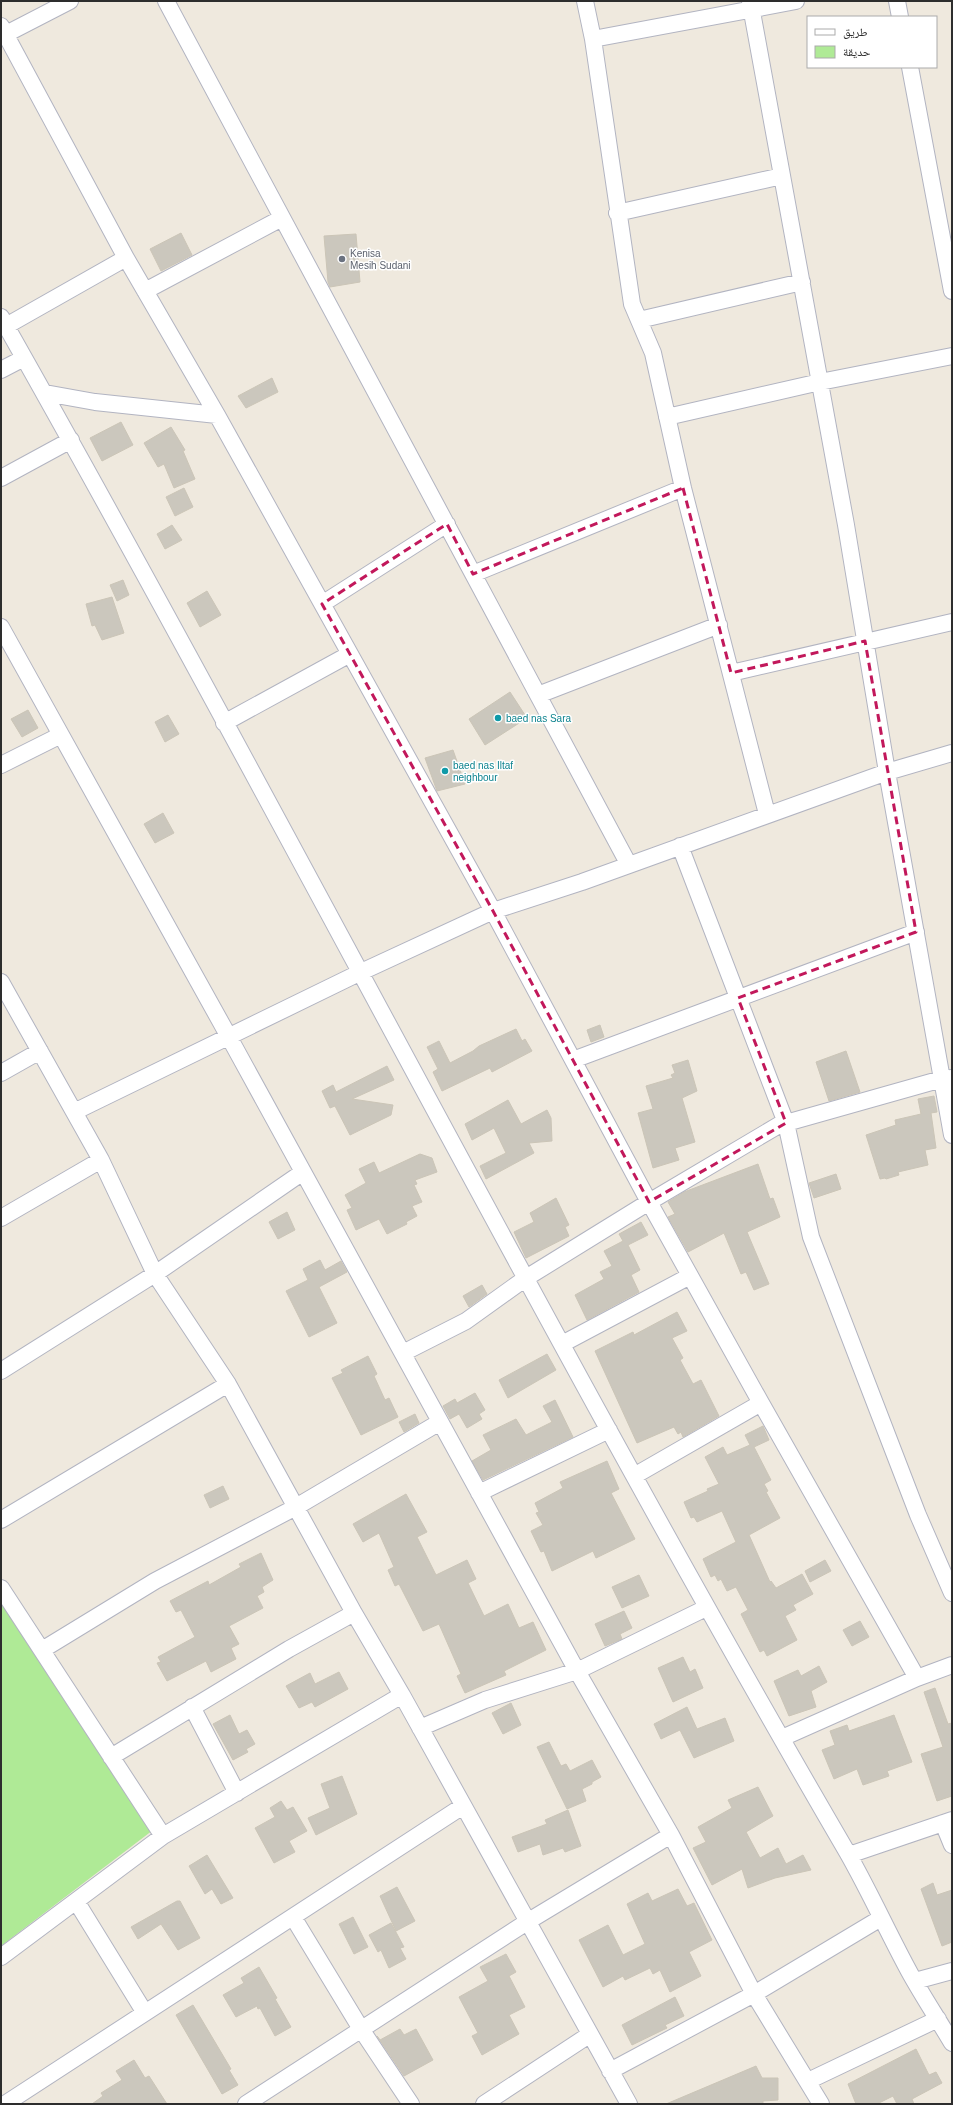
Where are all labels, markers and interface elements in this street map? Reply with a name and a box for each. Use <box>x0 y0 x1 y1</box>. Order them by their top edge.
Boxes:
legend <box>807 16 937 68</box>
text: طريق <box>843 25 868 39</box>
text: حديقة <box>843 45 871 59</box>
place label: Kenisa Mesih Sudani <box>350 248 411 271</box>
marker: Kenisa Mesih Sudani <box>337 254 347 264</box>
marker: baed nas Sara <box>493 713 503 723</box>
place label: baed nas Sara <box>506 713 571 724</box>
place label: baed nas Iltaf neighbour <box>453 760 513 783</box>
marker: baed nas Iltaf neighbour <box>440 766 450 776</box>

